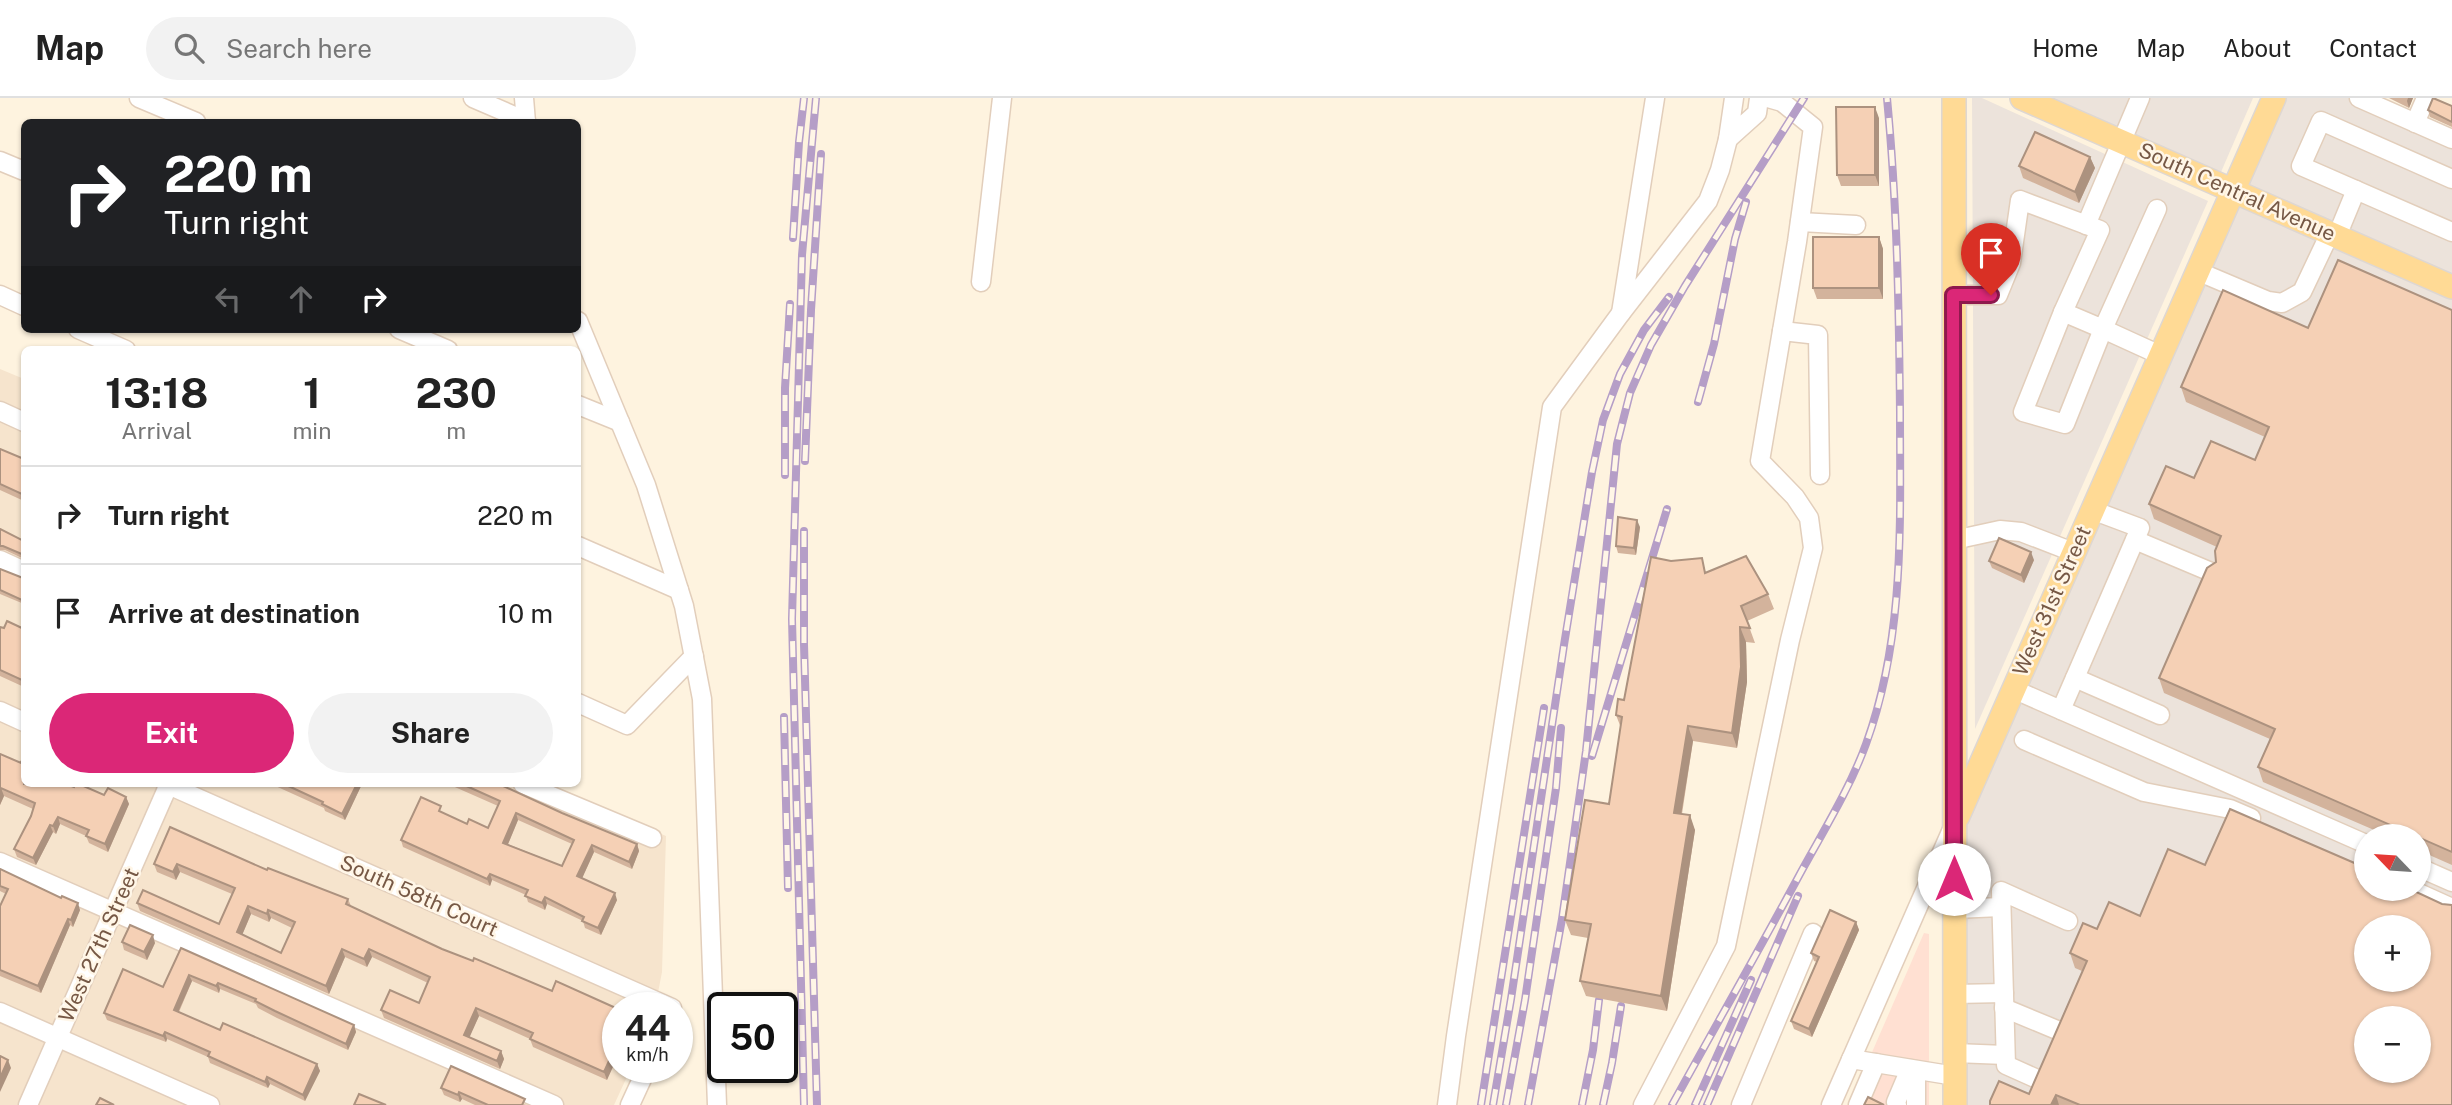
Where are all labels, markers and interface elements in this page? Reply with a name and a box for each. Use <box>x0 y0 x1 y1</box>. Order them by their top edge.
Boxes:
search box <box>146 17 636 80</box>
text: Map <box>35 29 104 67</box>
icon: search <box>170 29 208 67</box>
text: Search here <box>226 33 372 64</box>
text: Home <box>2032 34 2098 62</box>
text: Map <box>2136 34 2185 62</box>
text: About <box>2223 34 2291 62</box>
text: Contact <box>2329 34 2417 62</box>
street label: South Central Avenue <box>2135 137 2339 246</box>
text: 220 m <box>164 145 313 203</box>
icon: right <box>49 147 140 238</box>
text: Turn right <box>164 204 309 241</box>
pin <box>1961 223 2021 295</box>
icon: arrive <box>1972 234 2010 272</box>
icon: left <box>209 280 247 318</box>
icon: ahead <box>282 280 320 318</box>
icon: right <box>355 280 393 318</box>
text: 13:18 <box>105 368 208 417</box>
text: 1 <box>303 368 321 417</box>
text: 230 <box>415 368 497 417</box>
text: Arrival <box>121 417 192 444</box>
text: min <box>292 417 331 444</box>
text: m <box>446 417 466 444</box>
icon: right <box>49 496 87 534</box>
text: Turn right <box>108 500 230 531</box>
text: 220 m <box>477 500 553 531</box>
street label: West 31st Street <box>2007 522 2096 680</box>
icon: arrive <box>49 594 87 632</box>
text: Arrive at destination <box>108 598 360 629</box>
text: 10 m <box>498 598 553 629</box>
button: Exit <box>49 693 294 773</box>
button: Share <box>308 693 553 773</box>
north arrow <box>2354 824 2431 901</box>
map controls <box>2354 824 2431 1083</box>
position arrow <box>1917 842 1991 916</box>
street label: South 58th Court <box>336 849 502 942</box>
street label: West 27th Street <box>53 864 144 1026</box>
button: + <box>2354 915 2431 992</box>
speed limit sign: 50 <box>707 992 798 1083</box>
button: − <box>2354 1006 2431 1083</box>
text: 44 <box>625 1008 670 1049</box>
text: km/h <box>626 1044 669 1065</box>

